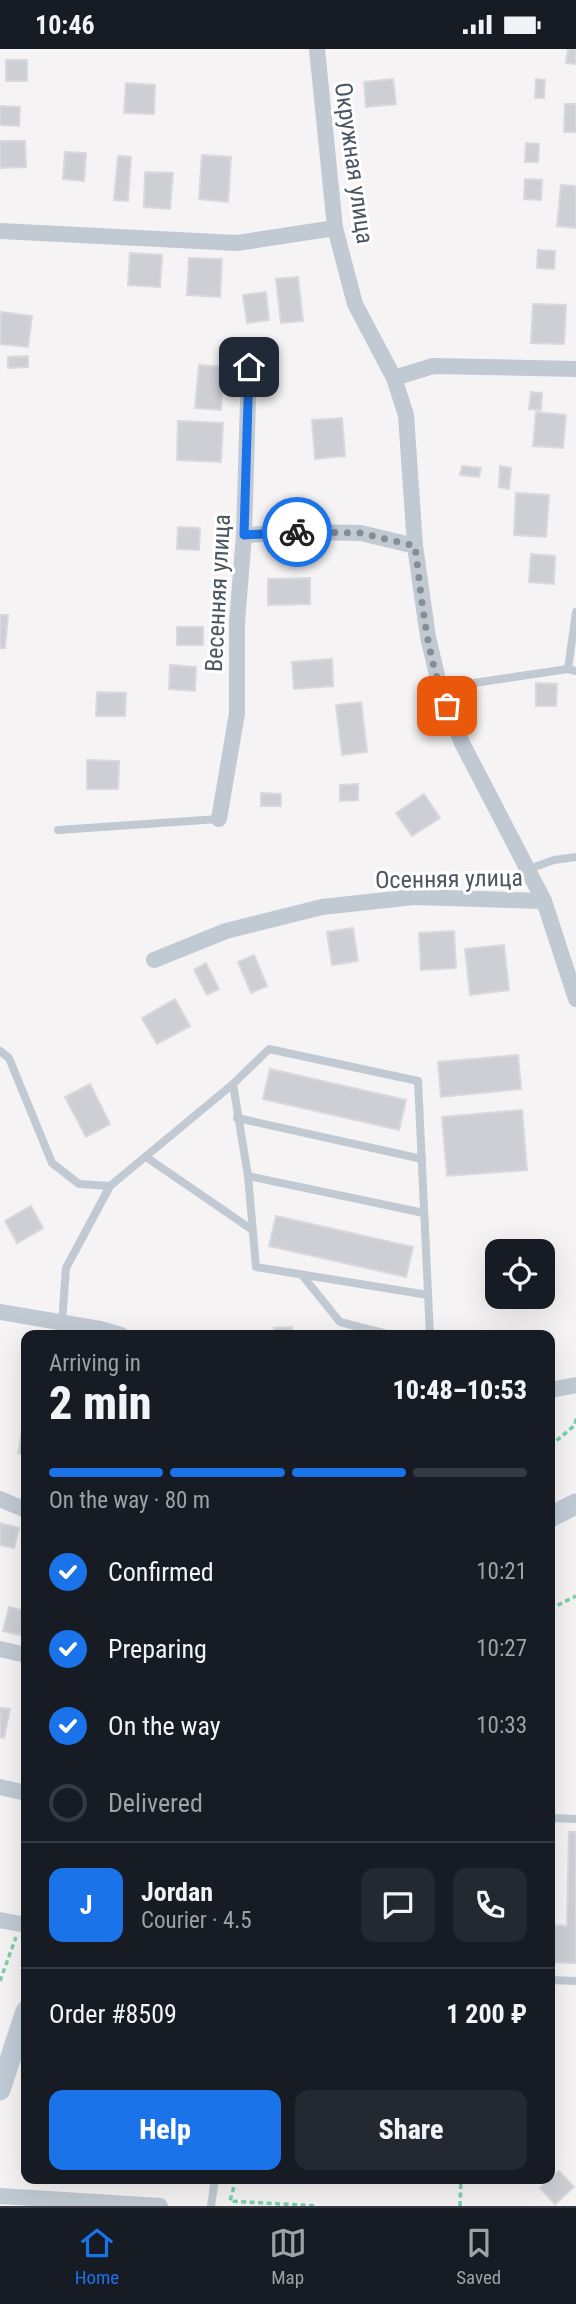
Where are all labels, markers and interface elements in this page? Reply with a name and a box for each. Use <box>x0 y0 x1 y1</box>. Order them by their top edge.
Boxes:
text: 10:46 <box>35 10 95 40</box>
street label: Окружная улица <box>329 81 379 245</box>
pin <box>219 337 279 397</box>
icon: home <box>230 348 268 386</box>
courier <box>262 497 332 567</box>
street label: Весенняя улица <box>200 513 236 673</box>
icon: bike <box>278 513 316 551</box>
pin <box>417 676 477 736</box>
icon: bag <box>428 687 466 725</box>
street label: Осенняя улица <box>375 864 523 894</box>
map controls <box>485 1239 555 1309</box>
button: locate <box>485 1239 555 1309</box>
text: Arriving in <box>49 1350 141 1377</box>
text: 10:48–10:53 <box>393 1375 527 1405</box>
text: 2 min <box>49 1376 152 1430</box>
text: On the way · 80 m <box>49 1487 210 1514</box>
icon: check <box>49 1553 87 1591</box>
text: Confirmed <box>108 1557 214 1587</box>
text: 10:21 <box>476 1558 527 1585</box>
icon: check <box>49 1630 87 1668</box>
text: Preparing <box>108 1634 207 1664</box>
text: 10:27 <box>476 1635 527 1662</box>
icon: check <box>49 1707 87 1745</box>
text: On the way <box>108 1711 221 1741</box>
text: 10:33 <box>476 1712 527 1739</box>
text: Delivered <box>108 1788 203 1818</box>
button: chat <box>361 1868 435 1942</box>
button: phone <box>453 1868 527 1942</box>
text: Jordan <box>141 1877 213 1907</box>
text: J <box>80 1890 92 1920</box>
text: Courier · 4.5 <box>141 1907 252 1934</box>
text: Order #8509 <box>49 1999 177 2029</box>
text: 1 200 ₽ <box>446 1999 527 2029</box>
button: Help <box>49 2090 281 2170</box>
button: Share <box>295 2090 527 2170</box>
tab: Home <box>75 2224 119 2289</box>
tab: Map <box>269 2224 307 2289</box>
tab: Saved <box>456 2224 501 2289</box>

